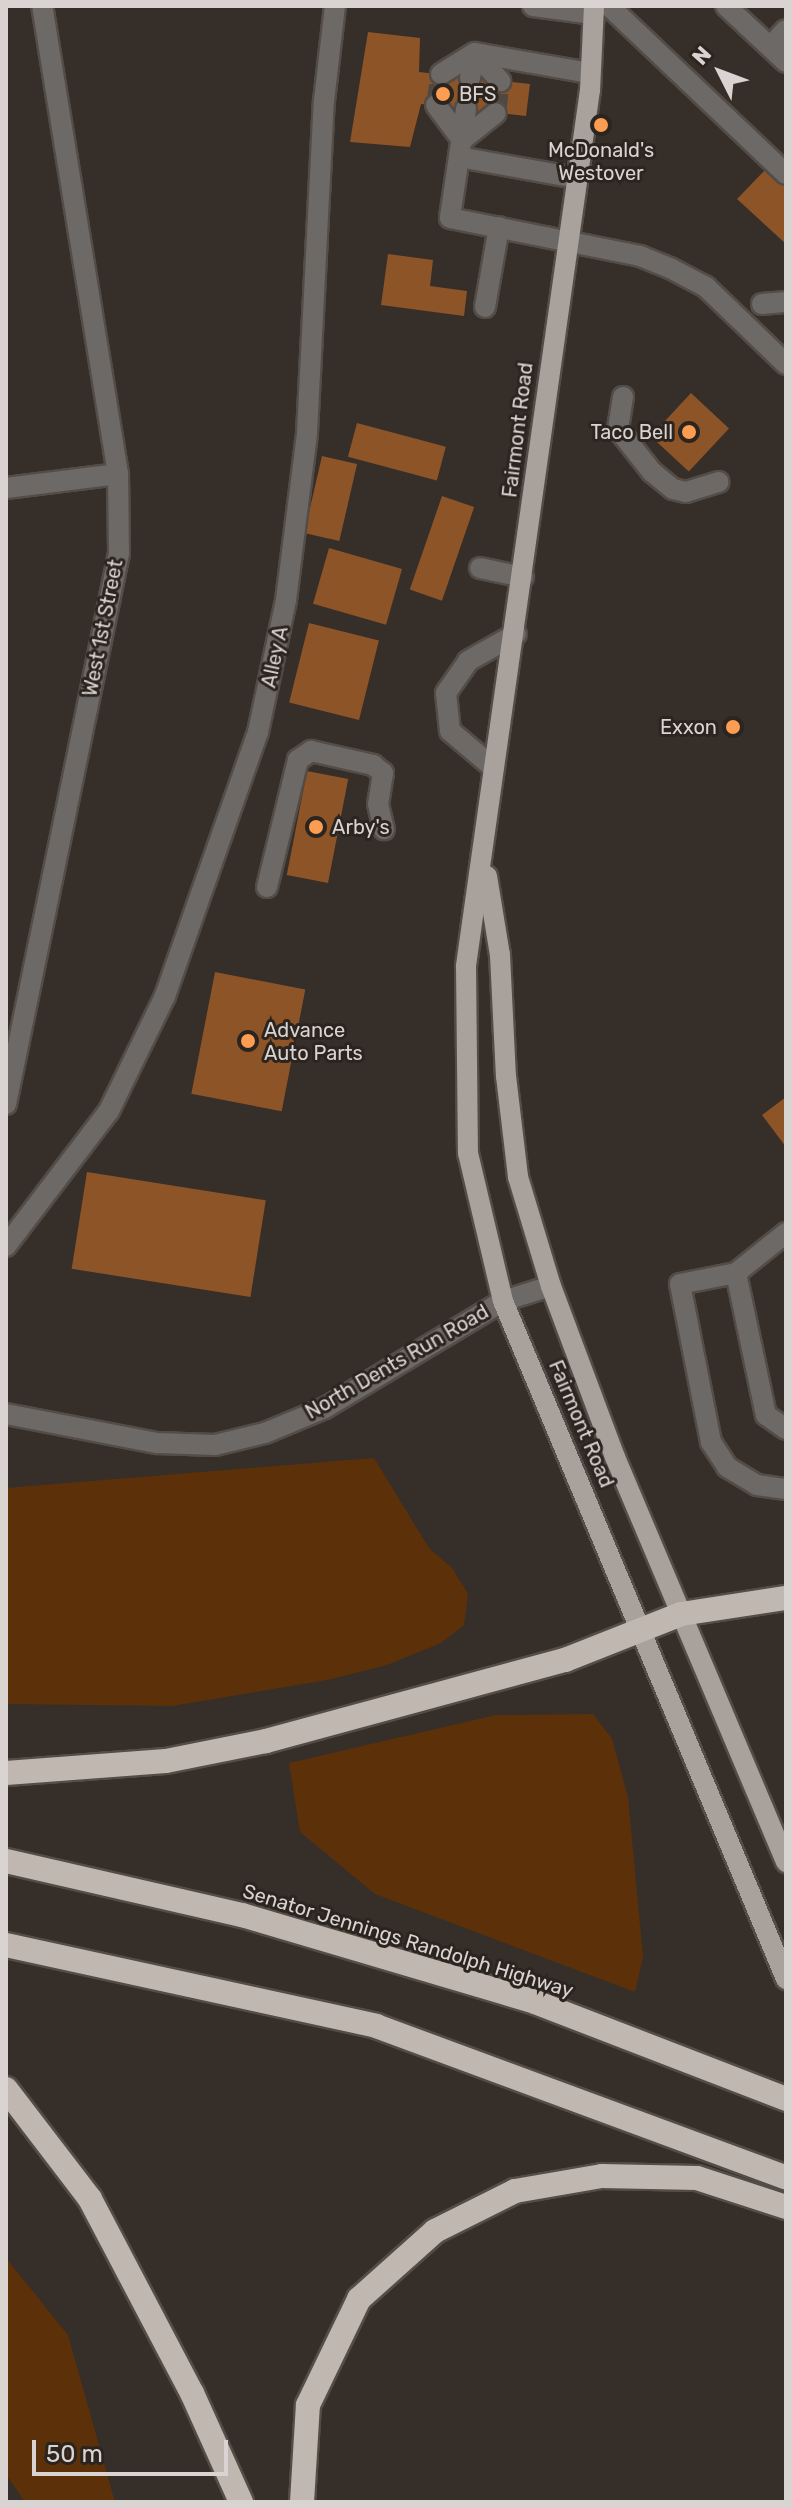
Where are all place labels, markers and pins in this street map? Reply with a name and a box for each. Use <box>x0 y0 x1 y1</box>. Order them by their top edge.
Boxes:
place label: BFS <box>459 82 496 106</box>
marker: BFS <box>434 85 452 103</box>
marker: McDonald's Westover <box>592 116 610 134</box>
place label: McDonald's Westover <box>548 138 654 185</box>
place label: Taco Bell <box>591 420 673 444</box>
marker: Taco Bell <box>680 423 698 441</box>
place label: Exxon <box>660 715 717 739</box>
marker: Exxon <box>724 718 742 736</box>
place label: Arby's <box>332 815 390 839</box>
marker: Arby's <box>307 818 325 836</box>
place label: Advance Auto Parts <box>264 1018 363 1065</box>
marker: Advance Auto Parts <box>239 1032 257 1050</box>

